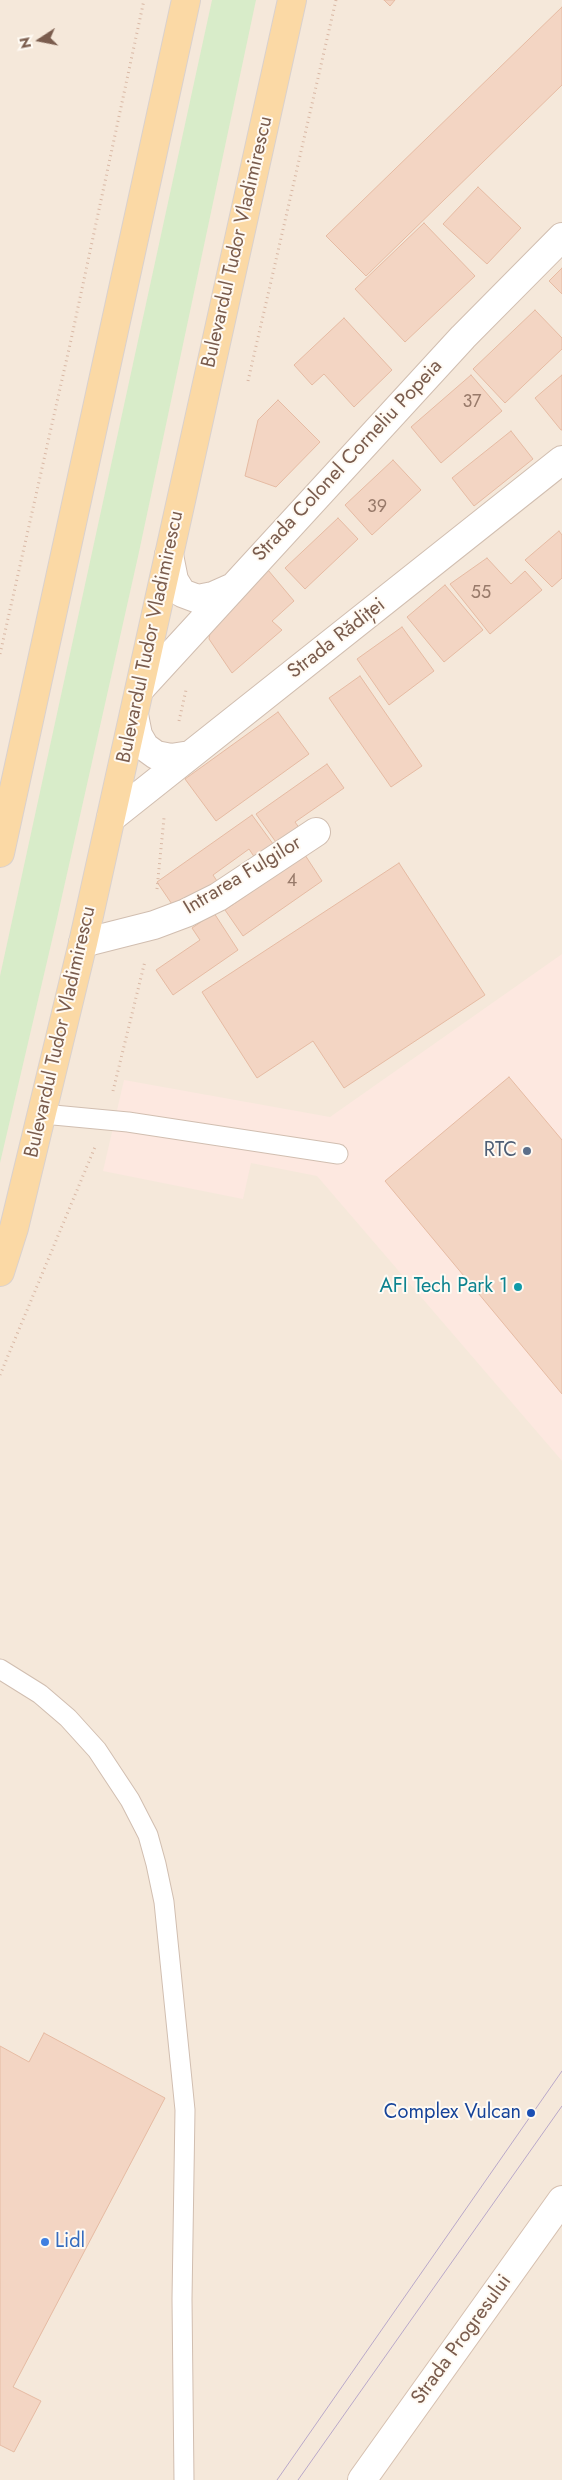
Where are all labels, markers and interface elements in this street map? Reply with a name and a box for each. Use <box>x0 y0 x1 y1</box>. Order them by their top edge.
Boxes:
north arrow <box>15 15 65 65</box>
text: N <box>14 35 36 50</box>
street label: Bulevardul Tudor Vladimirescu <box>197 114 279 370</box>
street label: Strada Colonel Corneliu Popeia <box>248 355 448 567</box>
house number: 37 <box>462 392 482 414</box>
house number: 39 <box>367 497 387 519</box>
street label: Bulevardul Tudor Vladimirescu <box>113 509 189 765</box>
house number: 55 <box>471 583 491 605</box>
street label: Strada Rădiței <box>283 594 391 684</box>
street label: Intrarea Fulgilor <box>180 832 306 920</box>
house number: 4 <box>287 871 297 893</box>
street label: Bulevardul Tudor Vladimirescu <box>20 904 102 1160</box>
place label: RTC <box>484 1139 517 1163</box>
marker: RTC <box>521 1145 533 1157</box>
place label: AFI Tech Park 1 <box>380 1275 508 1299</box>
marker: AFI Tech Park 1 <box>512 1281 524 1293</box>
place label: Complex Vulcan <box>384 2101 521 2125</box>
marker: Complex Vulcan <box>525 2107 537 2119</box>
place label: Lidl <box>55 2230 85 2254</box>
marker: Lidl <box>39 2236 51 2248</box>
street label: Strada Progresului <box>407 2270 517 2410</box>

